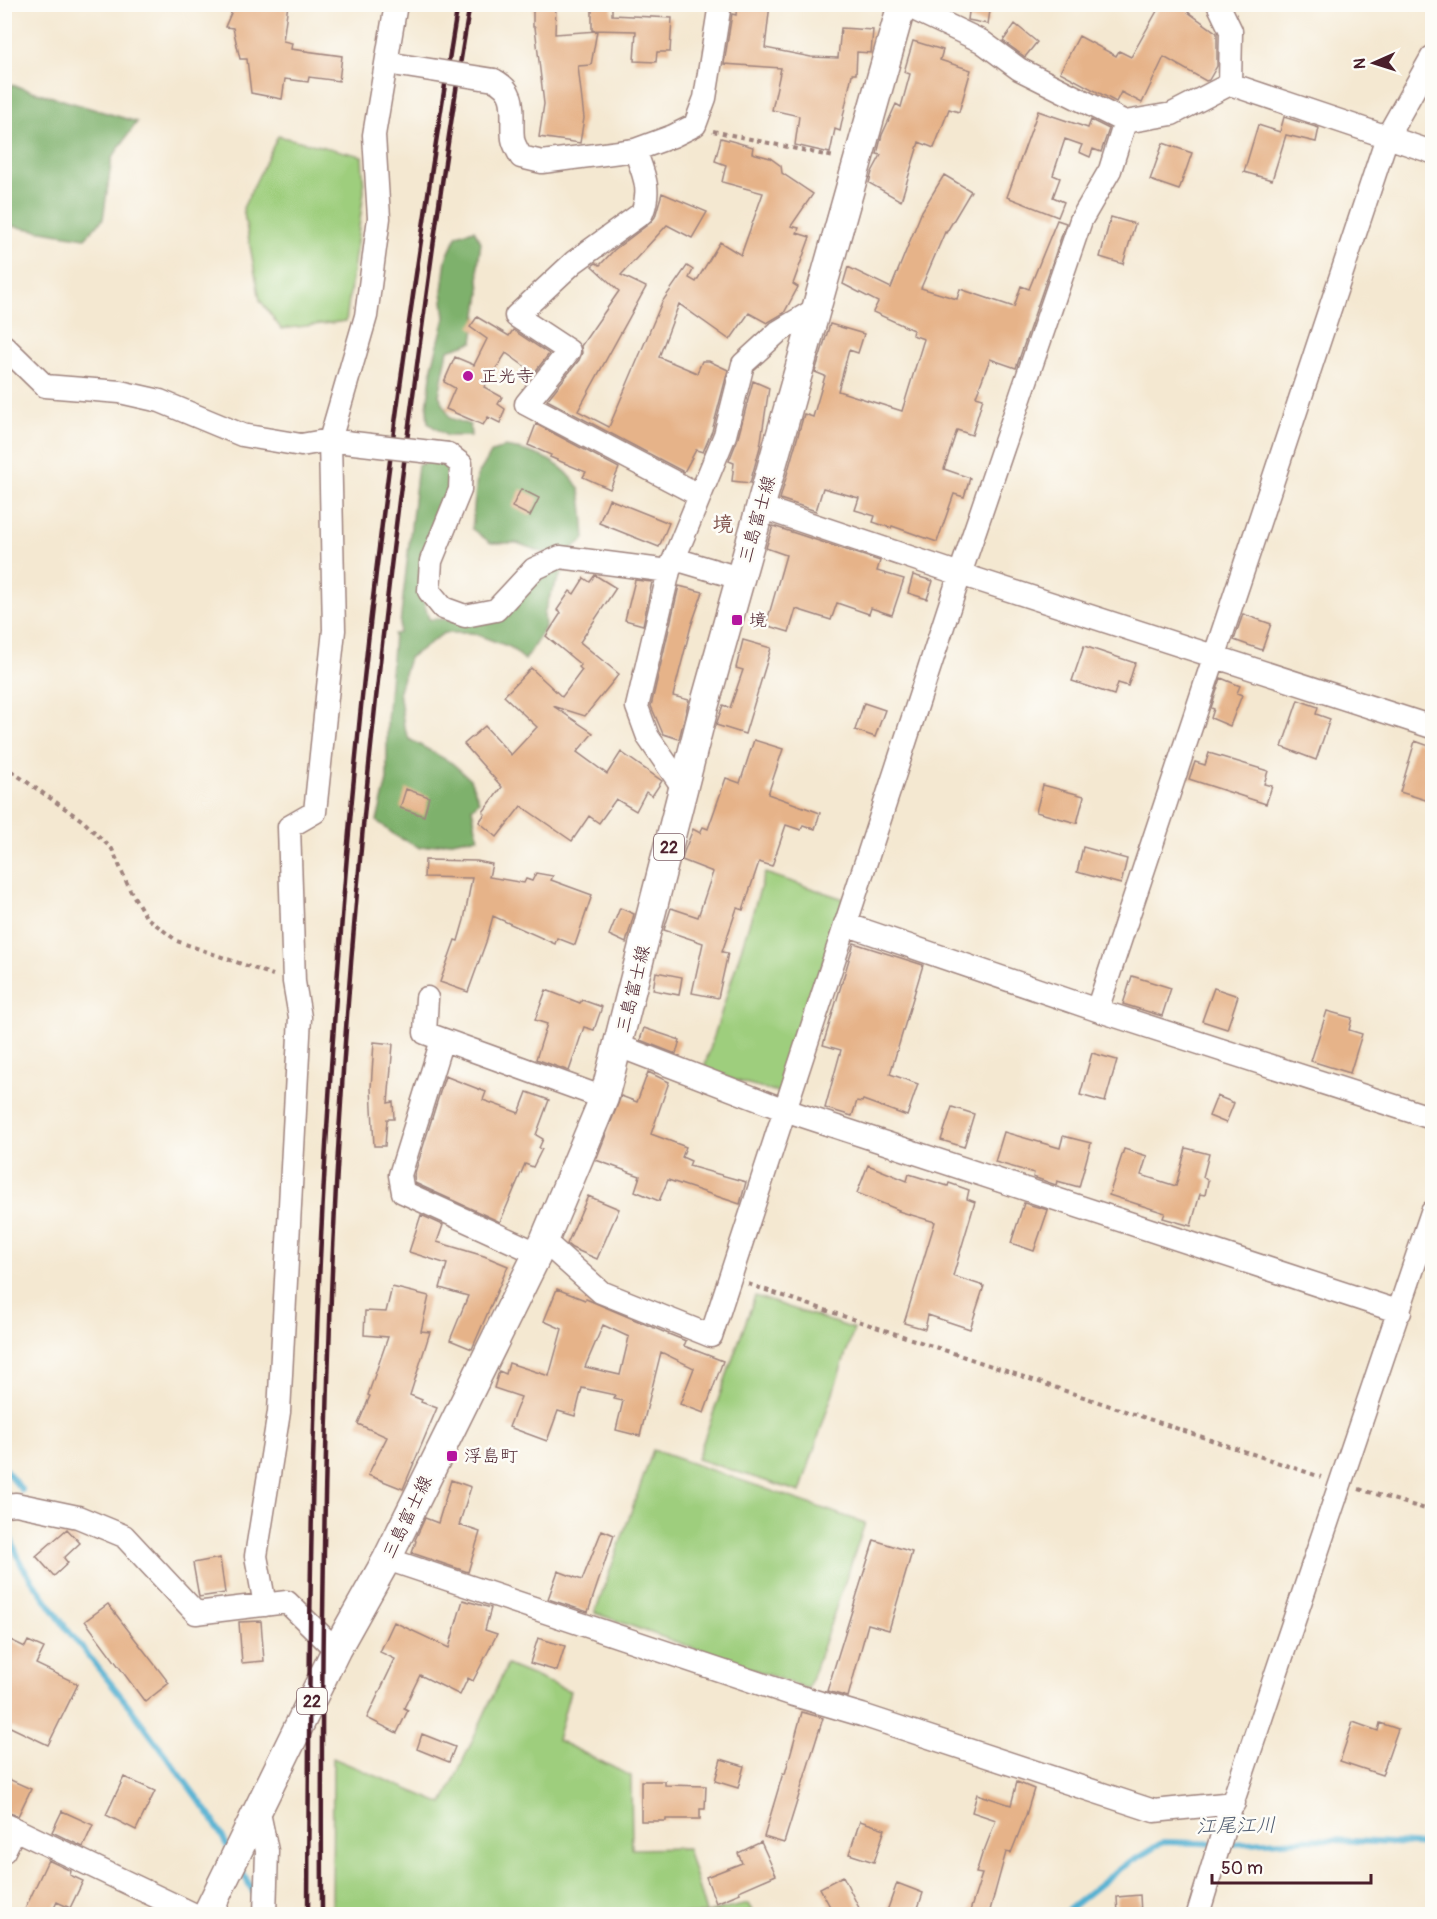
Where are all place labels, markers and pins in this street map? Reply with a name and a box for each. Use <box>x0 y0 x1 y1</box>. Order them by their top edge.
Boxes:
place label: 正光寺 <box>480 365 534 388</box>
marker: 正光寺 <box>461 369 475 383</box>
place label: 境 <box>749 609 767 632</box>
marker: 境 <box>730 613 744 627</box>
place label: 浮島町 <box>464 1445 518 1468</box>
marker: 浮島町 <box>445 1449 459 1463</box>

